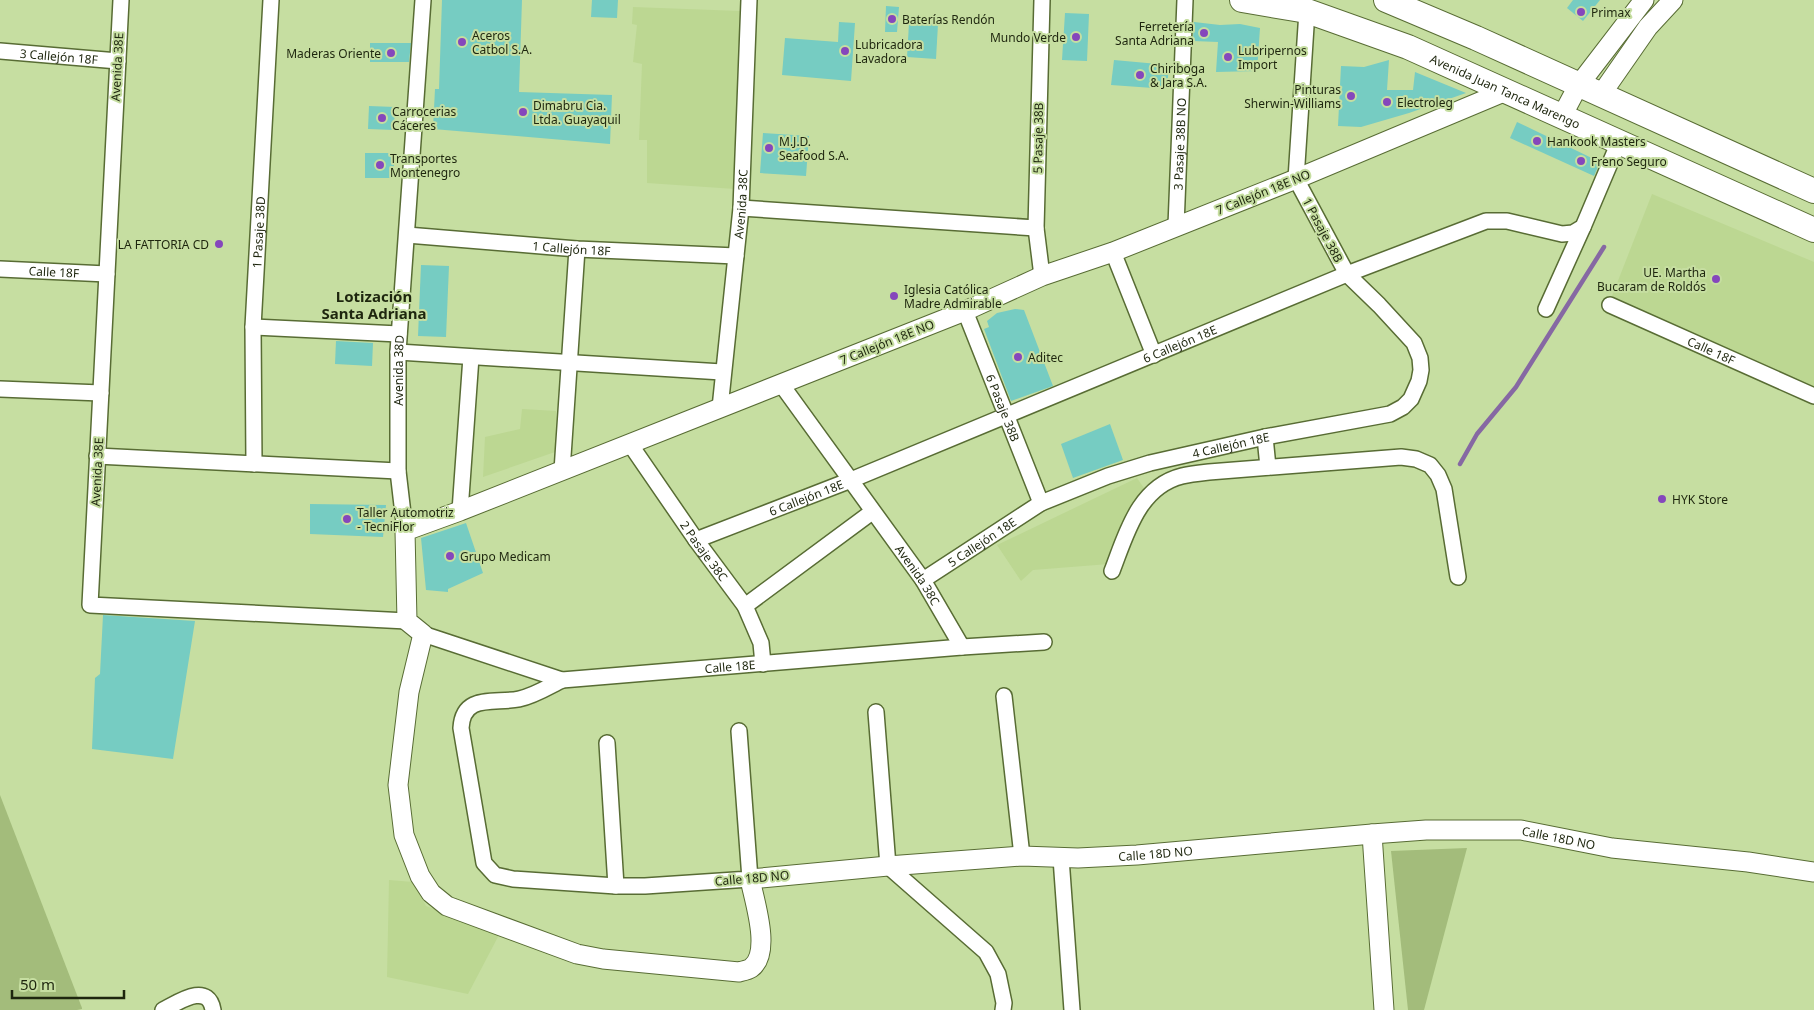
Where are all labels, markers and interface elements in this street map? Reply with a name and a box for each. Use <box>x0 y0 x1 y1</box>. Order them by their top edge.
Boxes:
place label: Primax <box>1591 4 1631 21</box>
marker: Primax <box>1575 6 1587 18</box>
place label: Baterías Rendón <box>902 11 995 28</box>
marker: Baterías Rendón <box>886 13 898 25</box>
place label: Ferretería Santa Adriana <box>1115 18 1194 49</box>
place label: Aceros Catbol S.A. <box>472 27 532 58</box>
marker: Ferretería Santa Adriana <box>1198 27 1210 39</box>
place label: Mundo Verde <box>990 29 1066 46</box>
marker: Mundo Verde <box>1070 31 1082 43</box>
street label: Avenida 38E <box>107 32 127 102</box>
marker: Aceros Catbol S.A. <box>456 36 468 48</box>
place label: Lubricadora Lavadora <box>855 36 923 67</box>
place label: Lubripernos Import <box>1238 42 1307 73</box>
street label: 3 Callejón 18F <box>19 44 98 68</box>
place label: Maderas Oriente <box>286 45 381 62</box>
marker: Lubricadora Lavadora <box>839 45 851 57</box>
marker: Maderas Oriente <box>385 47 397 59</box>
street label: Avenida Juan Tanca Marengo <box>1428 50 1583 132</box>
marker: Lubripernos Import <box>1222 51 1234 63</box>
place label: Chiriboga & Jara S.A. <box>1150 60 1207 91</box>
marker: Chiriboga & Jara S.A. <box>1134 69 1146 81</box>
place label: Pinturas Sherwin-Williams <box>1244 81 1341 112</box>
marker: Pinturas Sherwin-Williams <box>1345 90 1357 102</box>
place label: Electroleg <box>1397 94 1453 111</box>
marker: Electroleg <box>1381 96 1393 108</box>
place label: Dimabru Cia. Ltda. Guayaquil <box>533 97 621 128</box>
street label: 3 Pasaje 38B NO <box>1169 97 1190 191</box>
street label: 5 Pasaje 38B <box>1029 102 1047 174</box>
place label: Carrocerias Cáceres <box>392 103 457 134</box>
marker: Dimabru Cia. Ltda. Guayaquil <box>517 106 529 118</box>
marker: Carrocerias Cáceres <box>376 112 388 124</box>
place label: M.J.D. Seafood S.A. <box>779 133 849 164</box>
place label: Hankook Masters <box>1547 133 1646 150</box>
marker: Hankook Masters <box>1531 135 1543 147</box>
marker: M.J.D. Seafood S.A. <box>763 142 775 154</box>
place label: Transportes Montenegro <box>390 150 460 181</box>
place label: Freno Seguro <box>1591 153 1667 170</box>
marker: Freno Seguro <box>1575 155 1587 167</box>
marker: Transportes Montenegro <box>374 159 386 171</box>
street label: 7 Callejón 18E NO <box>1213 165 1313 219</box>
street label: Avenida 38C <box>729 169 751 240</box>
street label: 1 Pasaje 38D <box>248 195 269 269</box>
street label: 1 Pasaje 38B <box>1299 195 1347 265</box>
place label: LA FATTORIA CD <box>118 236 209 253</box>
street label: 1 Callejón 18F <box>532 237 611 259</box>
marker: LA FATTORIA CD <box>213 238 225 250</box>
street label: Calle 18F <box>28 262 80 281</box>
place label: UE. Martha Bucaram de Roldós <box>1597 264 1706 295</box>
marker: UE. Martha Bucaram de Roldós <box>1710 273 1722 285</box>
place label: Iglesia Católica Madre Admirable <box>904 281 1002 312</box>
district label: Lotización Santa Adriana <box>321 286 427 323</box>
marker: Iglesia Católica Madre Admirable <box>888 290 900 302</box>
street label: 7 Callejón 18E NO <box>837 315 937 369</box>
street label: 6 Callejón 18E <box>1140 321 1219 366</box>
street label: Calle 18F <box>1685 332 1738 368</box>
street label: Avenida 38D <box>390 334 408 406</box>
place label: Aditec <box>1028 349 1063 366</box>
marker: Aditec <box>1012 351 1024 363</box>
street label: 6 Pasaje 38B <box>982 372 1024 444</box>
street label: 4 Callejón 18E <box>1191 428 1271 462</box>
street label: Avenida 38E <box>87 437 107 507</box>
street label: 6 Callejón 18E <box>766 475 846 520</box>
place label: HYK Store <box>1672 491 1728 508</box>
marker: HYK Store <box>1656 493 1668 505</box>
place label: Taller Automotriz - TecniFlor <box>357 504 454 535</box>
marker: Taller Automotriz - TecniFlor <box>341 513 353 525</box>
street label: 5 Callejón 18E <box>944 513 1019 570</box>
street label: 2 Pasaje 38C <box>677 517 732 585</box>
street label: Avenida 38C <box>892 541 945 609</box>
place label: Grupo Medicam <box>460 548 551 565</box>
marker: Grupo Medicam <box>444 550 456 562</box>
street label: Calle 18E <box>704 656 756 677</box>
street label: Calle 18D NO <box>1520 822 1597 853</box>
street label: Calle 18D NO <box>1118 842 1193 864</box>
street label: Calle 18D NO <box>714 866 790 890</box>
scale bar <box>12 968 125 1000</box>
text: 50 m <box>20 974 55 994</box>

